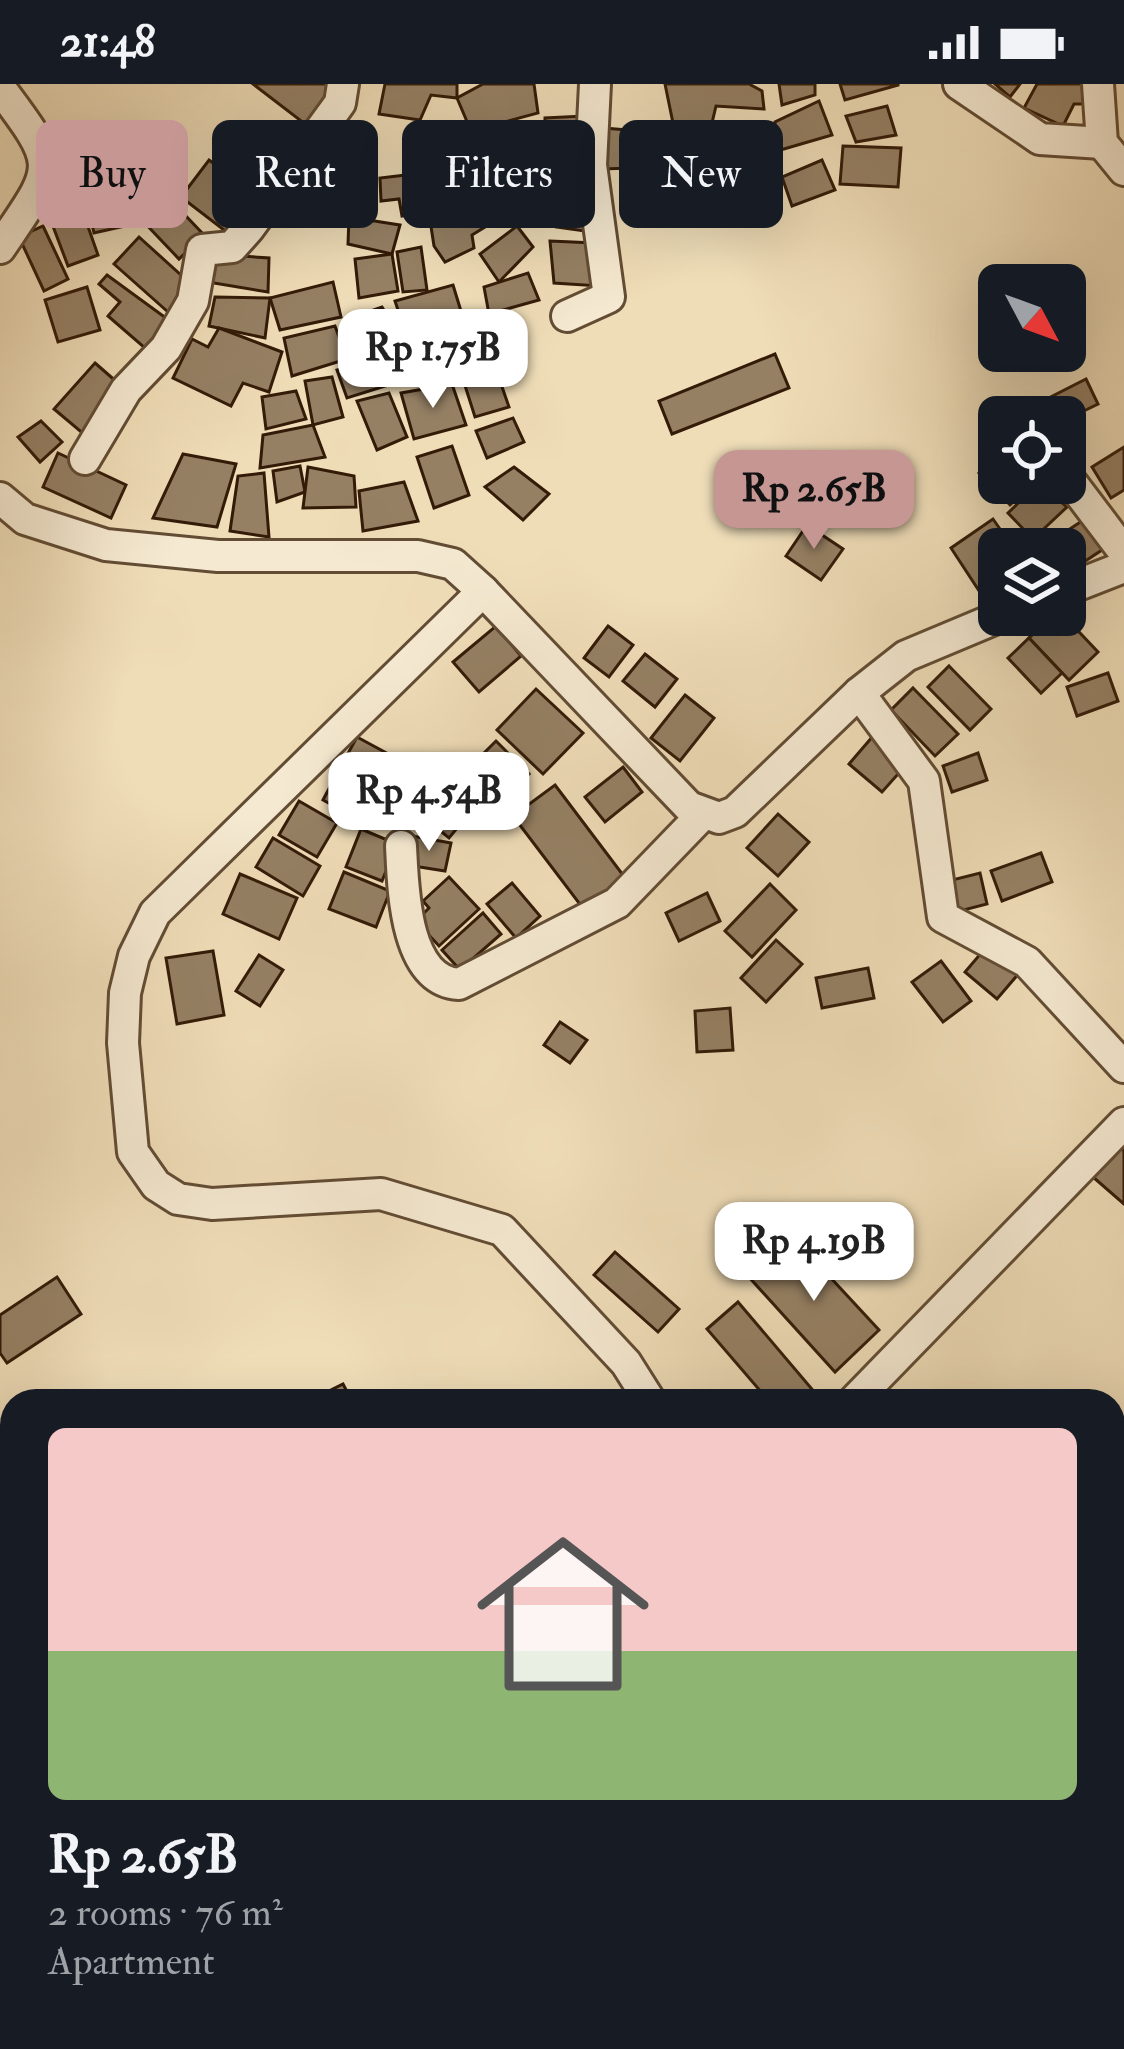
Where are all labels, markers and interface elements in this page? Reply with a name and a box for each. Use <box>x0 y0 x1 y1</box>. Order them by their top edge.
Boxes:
text: 21:48 <box>60 14 155 70</box>
chip: Buy <box>36 120 188 228</box>
chip: Rent <box>212 120 378 228</box>
chip: Filters <box>402 120 595 228</box>
chip: New <box>619 120 783 228</box>
north arrow <box>978 264 1086 372</box>
map controls <box>978 264 1086 636</box>
pin: Rp 1.75B <box>309 309 557 411</box>
text: Rp 1.75B <box>365 323 501 372</box>
button: locate <box>978 396 1086 504</box>
pin: Rp 2.65B <box>690 450 938 552</box>
text: Rp 2.65B <box>741 464 887 513</box>
button: layers <box>978 528 1086 636</box>
pin: Rp 4.54B <box>305 752 553 854</box>
text: Rp 4.54B <box>355 766 503 815</box>
pin: Rp 4.19B <box>690 1202 938 1304</box>
text: Rp 4.19B <box>742 1216 886 1265</box>
icon: home <box>455 1506 671 1722</box>
text: Rp 2.65B <box>48 1824 238 1888</box>
text: 2 rooms · 76 m² <box>48 1888 283 1937</box>
text: Apartment <box>48 1937 215 1986</box>

